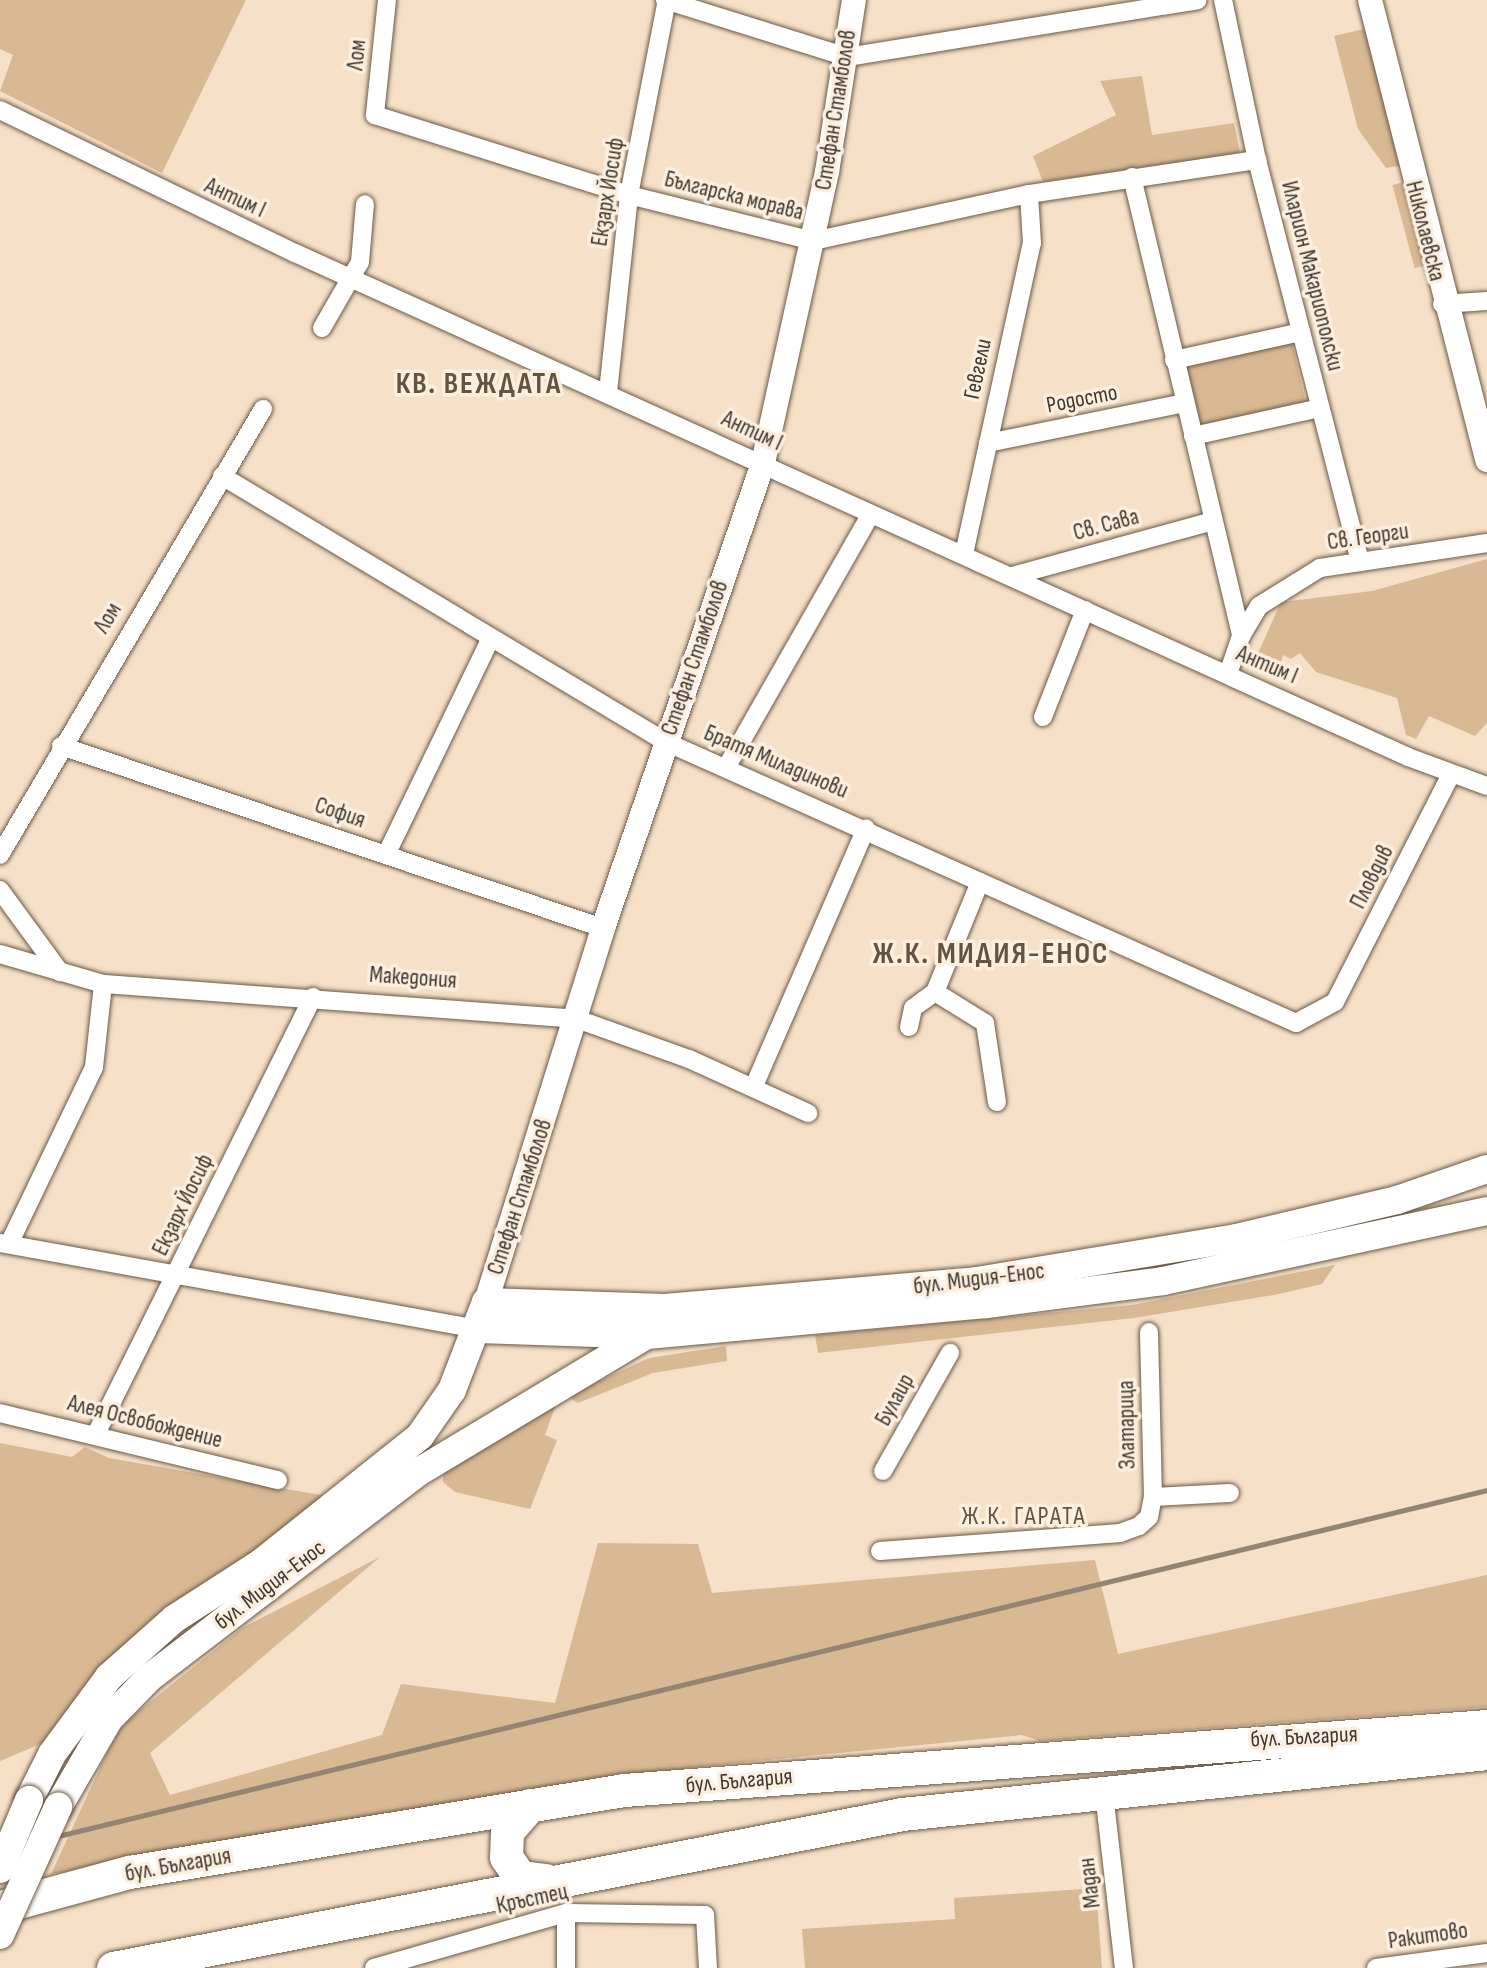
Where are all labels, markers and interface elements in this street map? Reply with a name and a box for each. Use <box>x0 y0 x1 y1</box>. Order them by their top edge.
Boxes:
street label: Стефан Стамболов <box>810 28 862 192</box>
street label: Лом <box>342 38 372 72</box>
street label: Екзарх Йосиф <box>586 136 630 248</box>
street label: Българска морава <box>662 165 806 227</box>
street label: Антим I <box>200 172 270 224</box>
street label: Иларион Макариополски <box>1275 178 1349 374</box>
street label: Николаевска <box>1399 178 1451 284</box>
street label: Гевгели <box>958 336 998 402</box>
district label: КВ. ВЕЖДАТА <box>397 366 561 402</box>
street label: Родосто <box>1044 379 1120 419</box>
street label: Антим I <box>717 405 787 457</box>
street label: Св. Сава <box>1070 503 1142 547</box>
street label: Св. Георги <box>1325 518 1411 556</box>
street label: Стефан Стамболов <box>656 577 734 739</box>
street label: Лом <box>88 598 128 638</box>
street label: Антим I <box>1232 640 1302 690</box>
street label: Братя Миладинови <box>700 719 852 805</box>
street label: София <box>311 792 369 834</box>
street label: Пловдив <box>1344 841 1400 913</box>
district label: Ж.К. МИДИЯ-ЕНОС <box>874 936 1108 972</box>
street label: Македония <box>368 961 458 995</box>
street label: Стефан Стамболов <box>482 1116 558 1278</box>
street label: Екзарх Йосиф <box>147 1150 219 1260</box>
street label: бул. Мидия-Енос <box>912 1257 1046 1301</box>
street label: Булаир <box>870 1369 920 1431</box>
street label: Златарица <box>1112 1380 1142 1470</box>
street label: Алея Освобождение <box>65 1389 225 1455</box>
district label: Ж.К. ГАРАТА <box>963 1501 1085 1533</box>
street label: бул. Мидия-Енос <box>209 1534 331 1636</box>
street label: бул. България <box>1250 1720 1358 1754</box>
street label: бул. България <box>684 1763 794 1799</box>
street label: бул. България <box>123 1842 233 1888</box>
street label: Мадан <box>1073 1856 1107 1910</box>
street label: Кръстец <box>494 1878 570 1920</box>
street label: Ракитово <box>1386 1917 1470 1955</box>

